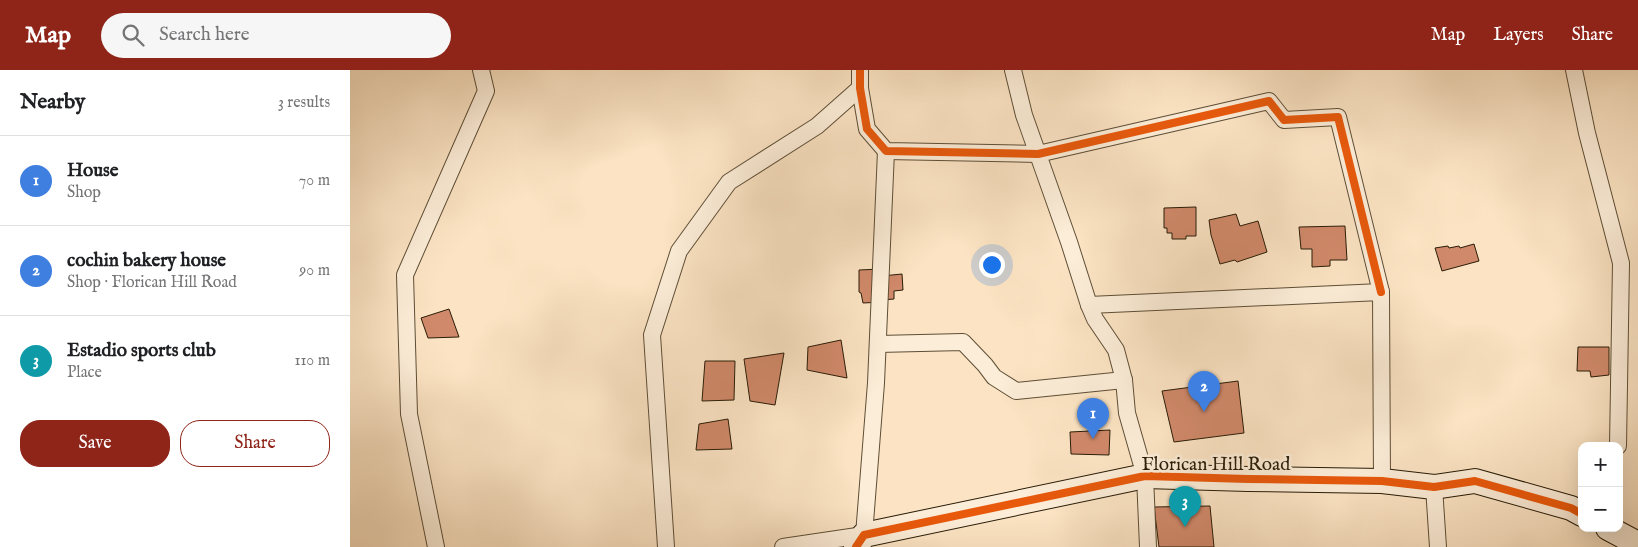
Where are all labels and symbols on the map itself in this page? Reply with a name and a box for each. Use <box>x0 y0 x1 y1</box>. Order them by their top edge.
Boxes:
your location <box>979 252 1005 278</box>
pin: 2 <box>1188 371 1220 412</box>
pin: 1 <box>1077 398 1109 439</box>
street label: Florican Hill Road <box>1142 453 1291 477</box>
pin: 3 <box>1169 486 1201 527</box>

